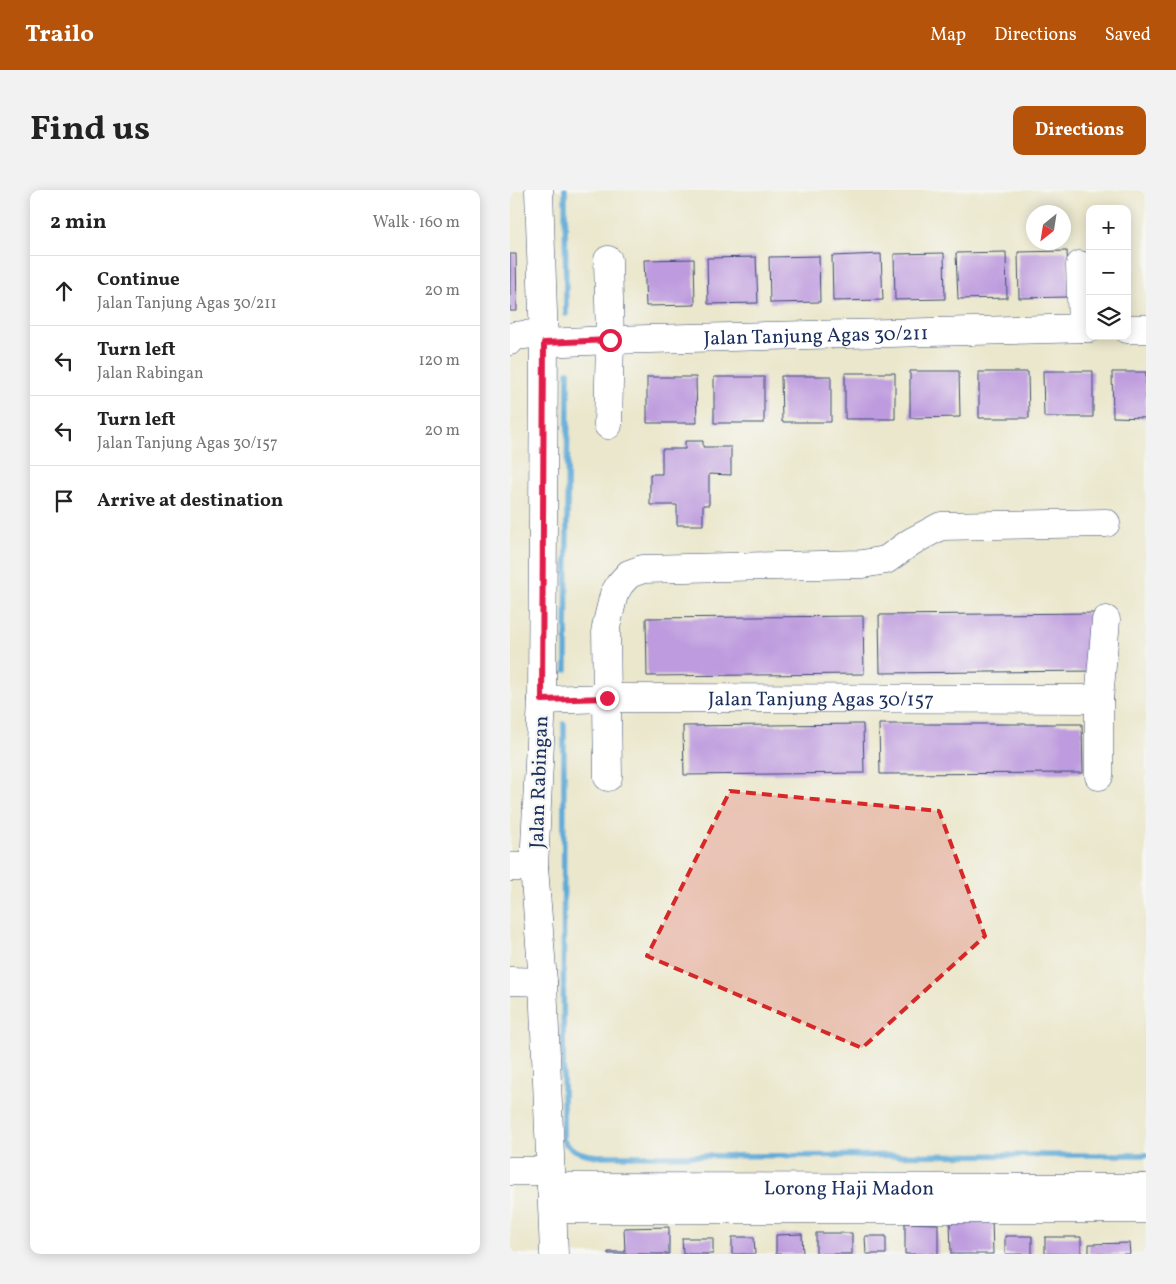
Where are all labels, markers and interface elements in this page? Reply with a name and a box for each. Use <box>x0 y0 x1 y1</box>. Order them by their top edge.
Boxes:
text: Trailo <box>25 18 94 52</box>
text: Map <box>930 23 966 48</box>
text: Directions <box>994 23 1077 48</box>
text: Saved <box>1105 23 1151 48</box>
text: Find us <box>30 106 150 154</box>
button: Directions <box>1013 106 1146 155</box>
north arrow <box>1026 205 1071 250</box>
map controls <box>1086 205 1131 340</box>
button: + <box>1086 205 1131 250</box>
text: 2 min <box>50 208 107 237</box>
text: Walk · 160 m <box>373 212 460 234</box>
button: − <box>1086 250 1131 295</box>
text: Continue <box>97 267 180 293</box>
icon: ahead <box>50 277 78 305</box>
text: 20 m <box>425 280 460 302</box>
text: Jalan Tanjung Agas 30/211 <box>97 293 277 315</box>
button: layers <box>1086 295 1131 340</box>
street label: Jalan Tanjung Agas 30/211 <box>703 320 929 354</box>
route start <box>599 329 622 352</box>
text: Turn left <box>97 337 176 363</box>
icon: left <box>50 347 78 375</box>
text: 120 m <box>418 350 460 372</box>
text: Jalan Rabingan <box>97 363 203 385</box>
text: Turn left <box>97 407 176 433</box>
icon: left <box>50 417 78 445</box>
text: 20 m <box>425 420 460 442</box>
text: Jalan Tanjung Agas 30/157 <box>97 433 278 455</box>
icon: arrive <box>50 487 78 515</box>
text: Arrive at destination <box>97 488 283 514</box>
street label: Jalan Tanjung Agas 30/157 <box>708 686 934 715</box>
route end <box>596 687 619 710</box>
street label: Jalan Rabingan <box>524 715 556 849</box>
street label: Lorong Haji Madon <box>764 1175 934 1204</box>

